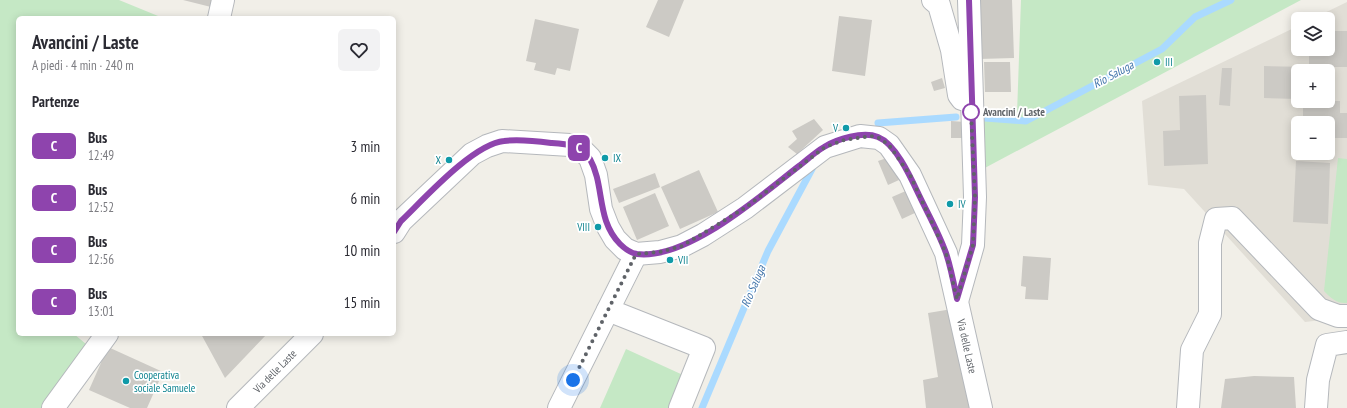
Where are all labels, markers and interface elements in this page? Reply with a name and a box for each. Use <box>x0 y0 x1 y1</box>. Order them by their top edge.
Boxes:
map controls <box>1291 12 1335 160</box>
button: layers <box>1291 12 1335 56</box>
button: heart <box>338 29 380 71</box>
text: Avancini / Laste <box>32 30 139 54</box>
place label: III <box>1165 55 1173 69</box>
water label: Rio Saluga <box>1090 56 1137 91</box>
text: A piedi · 4 min · 240 m <box>32 57 134 74</box>
marker: III <box>1152 57 1162 67</box>
button: + <box>1291 64 1335 108</box>
text: Partenze <box>32 92 79 111</box>
marker: Avancini / Laste <box>962 103 980 121</box>
place label: Avancini / Laste <box>982 105 1045 119</box>
button: − <box>1291 116 1335 160</box>
place label: V <box>832 121 839 135</box>
marker: V <box>841 123 851 133</box>
text: Bus <box>88 128 107 147</box>
line badge: C <box>566 135 592 161</box>
text: C <box>51 137 57 155</box>
text: 3 min <box>350 137 380 156</box>
text: C <box>576 139 582 157</box>
text: 12:49 <box>88 147 114 164</box>
place label: IX <box>613 151 622 165</box>
place label: X <box>436 153 442 167</box>
marker: IX <box>600 153 610 163</box>
marker: X <box>444 155 454 165</box>
text: Bus <box>88 180 107 199</box>
text: C <box>51 189 57 207</box>
text: 6 min <box>350 189 380 208</box>
place label: IV <box>958 197 967 211</box>
text: 12:52 <box>88 199 114 216</box>
marker: IV <box>945 199 955 209</box>
place label: VIII <box>576 220 590 234</box>
marker: VIII <box>593 222 603 232</box>
text: Bus <box>88 232 107 251</box>
text: C <box>51 241 57 259</box>
text: 10 min <box>344 241 380 260</box>
text: 12:56 <box>88 251 114 268</box>
place label: VII <box>677 253 688 267</box>
marker: VII <box>665 255 675 265</box>
water label: Rio Saluga <box>737 262 769 309</box>
text: Bus <box>88 284 107 303</box>
text: C <box>51 293 57 311</box>
text: 15 min <box>344 293 380 312</box>
text: 13:01 <box>88 303 114 320</box>
street label: Via delle Laste <box>954 317 980 375</box>
street label: Via delle Laste <box>249 346 300 397</box>
place label: Cooperativa sociale Samuele <box>134 368 196 395</box>
your location <box>563 370 583 390</box>
marker: Cooperativa sociale Samuele <box>121 376 131 386</box>

